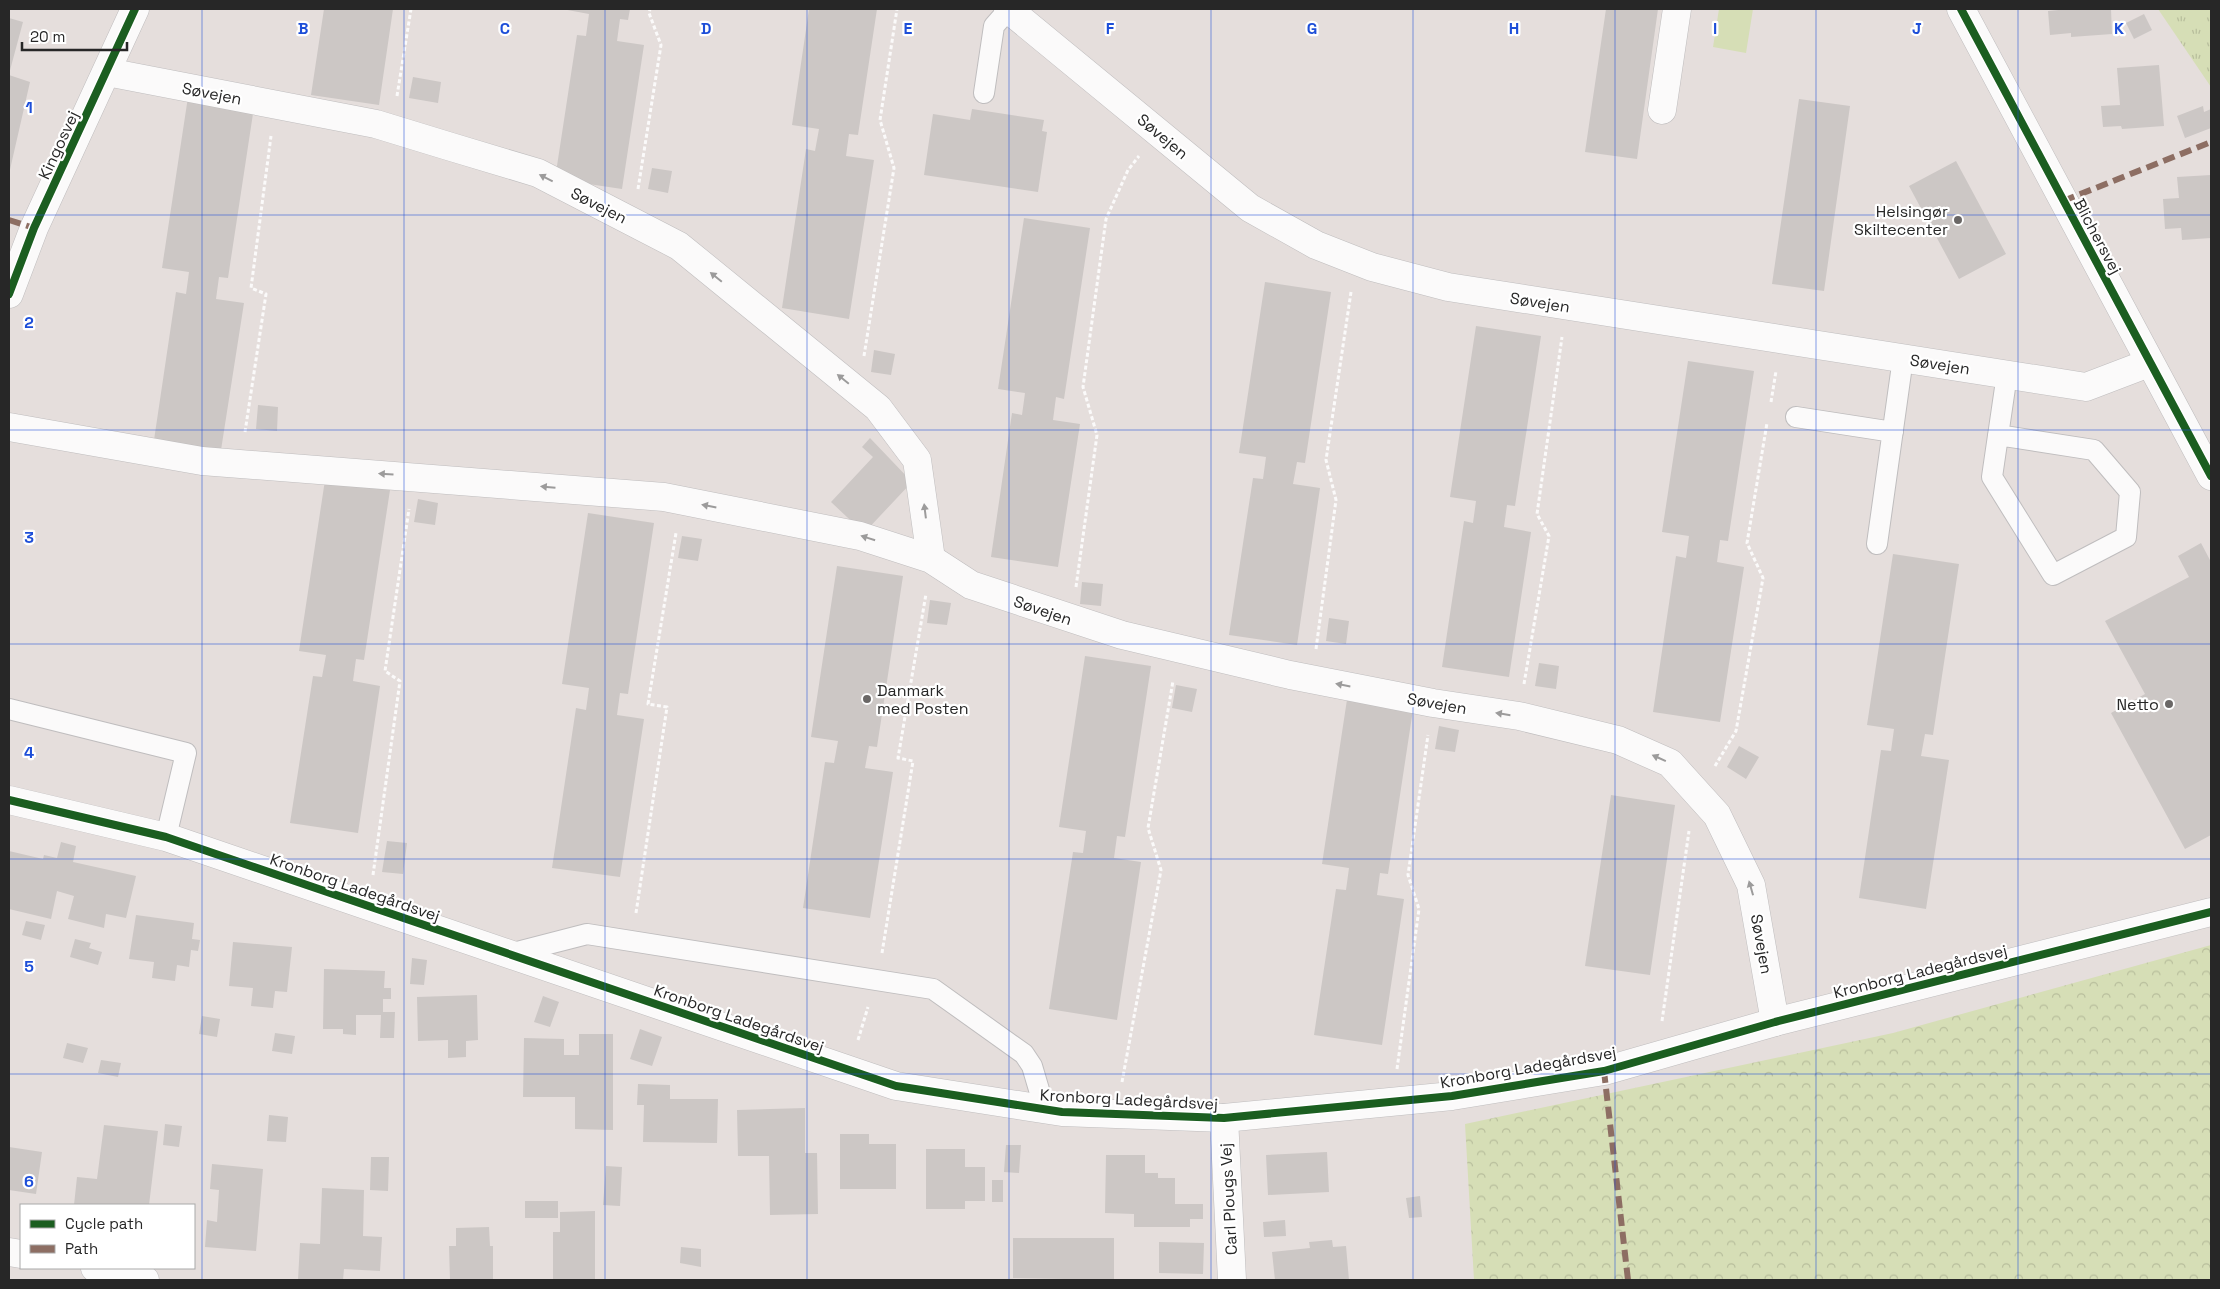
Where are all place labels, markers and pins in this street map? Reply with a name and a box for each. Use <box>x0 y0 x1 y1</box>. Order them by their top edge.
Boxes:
place label: Helsingør Skiltecenter <box>1854 201 1948 240</box>
marker: Helsingør Skiltecenter <box>1952 214 1964 226</box>
place label: Danmark med Posten <box>877 680 969 719</box>
marker: Danmark med Posten <box>861 693 873 705</box>
place label: Netto <box>2117 694 2159 715</box>
marker: Netto <box>2163 698 2175 710</box>

